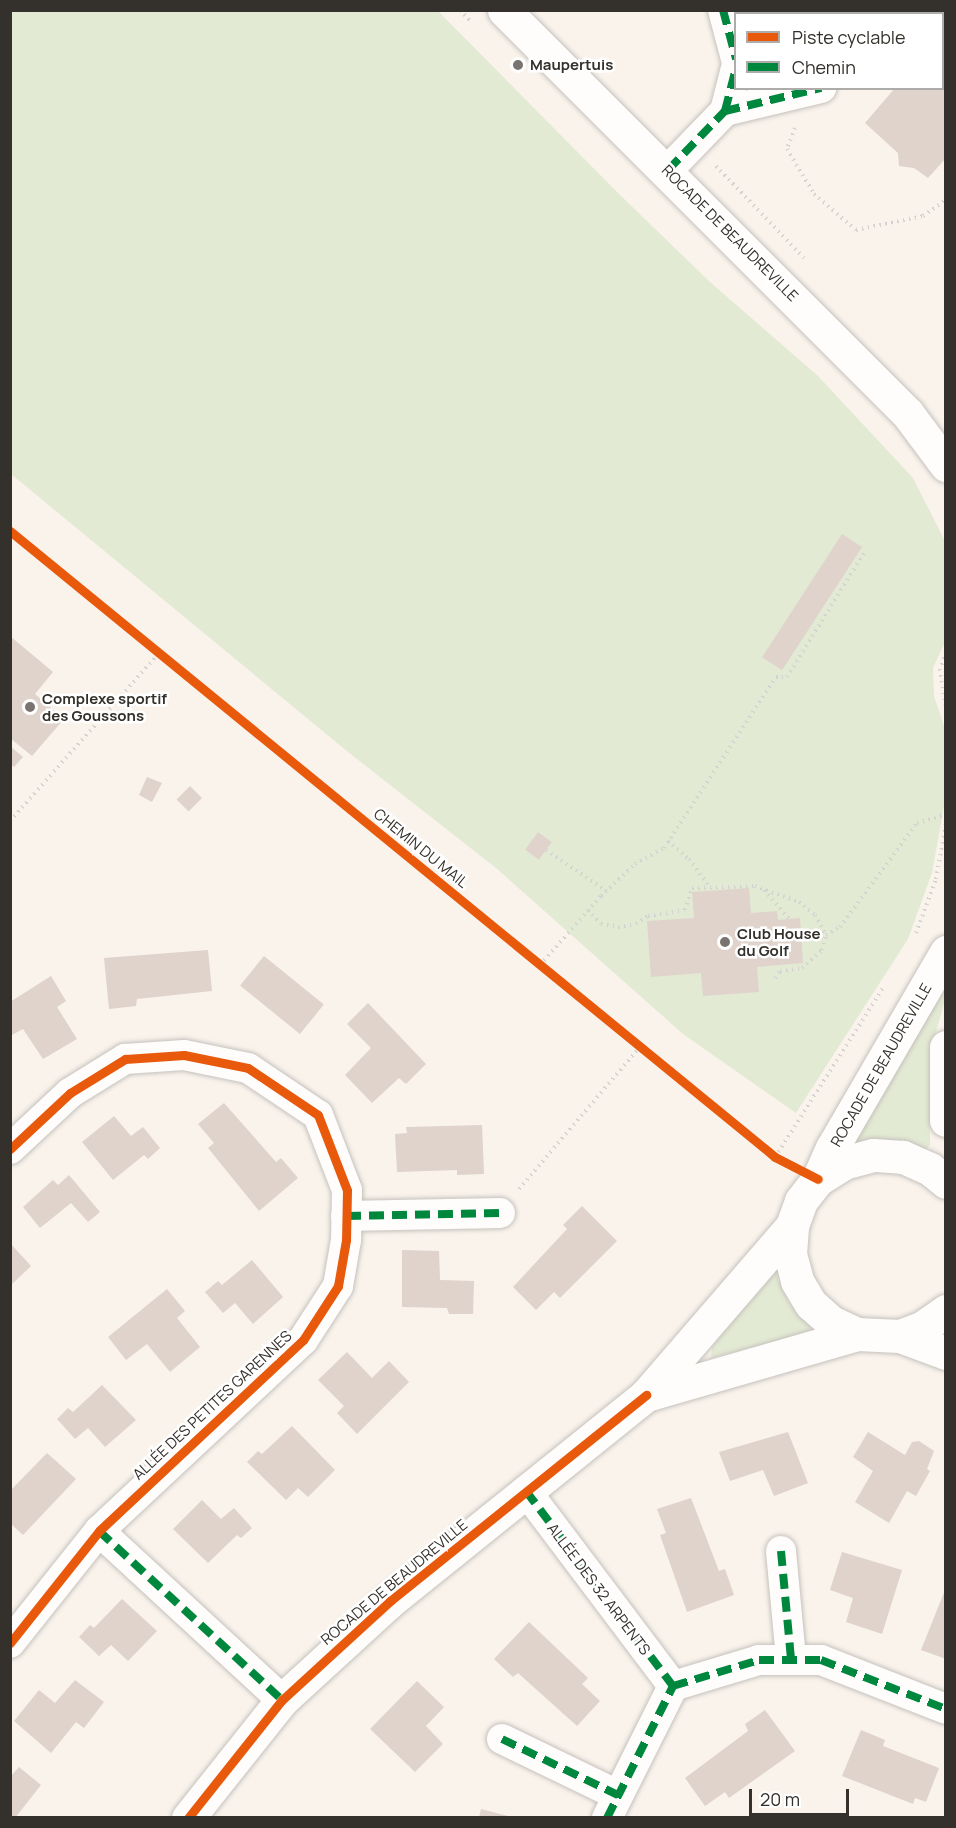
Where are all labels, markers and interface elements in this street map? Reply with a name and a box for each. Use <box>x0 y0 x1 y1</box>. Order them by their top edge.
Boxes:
legend <box>734 12 944 90</box>
text: Piste cyclable <box>792 25 906 49</box>
text: Chemin <box>792 55 856 79</box>
place label: Maupertuis <box>530 56 613 74</box>
marker: Maupertuis <box>511 58 525 72</box>
street label: ROCADE DE BEAUDREVILLE <box>658 161 802 305</box>
place label: Complexe sportif des Goussons <box>42 689 167 724</box>
marker: Complexe sportif des Goussons <box>23 700 37 714</box>
street label: CHEMIN DU MAIL <box>370 805 472 891</box>
place label: Club House du Golf <box>737 924 821 959</box>
marker: Club House du Golf <box>718 935 732 949</box>
street label: ROCADE DE BEAUDREVILLE <box>827 980 935 1150</box>
street label: ALLÉE DES PETITES GARENNES <box>129 1327 295 1483</box>
street label: ROCADE DE BEAUDREVILLE <box>317 1515 471 1649</box>
street label: ALLÉE DES 32 ARPENTS <box>544 1520 654 1658</box>
scale bar <box>752 1777 852 1815</box>
text: 20 m <box>760 1787 800 1811</box>

